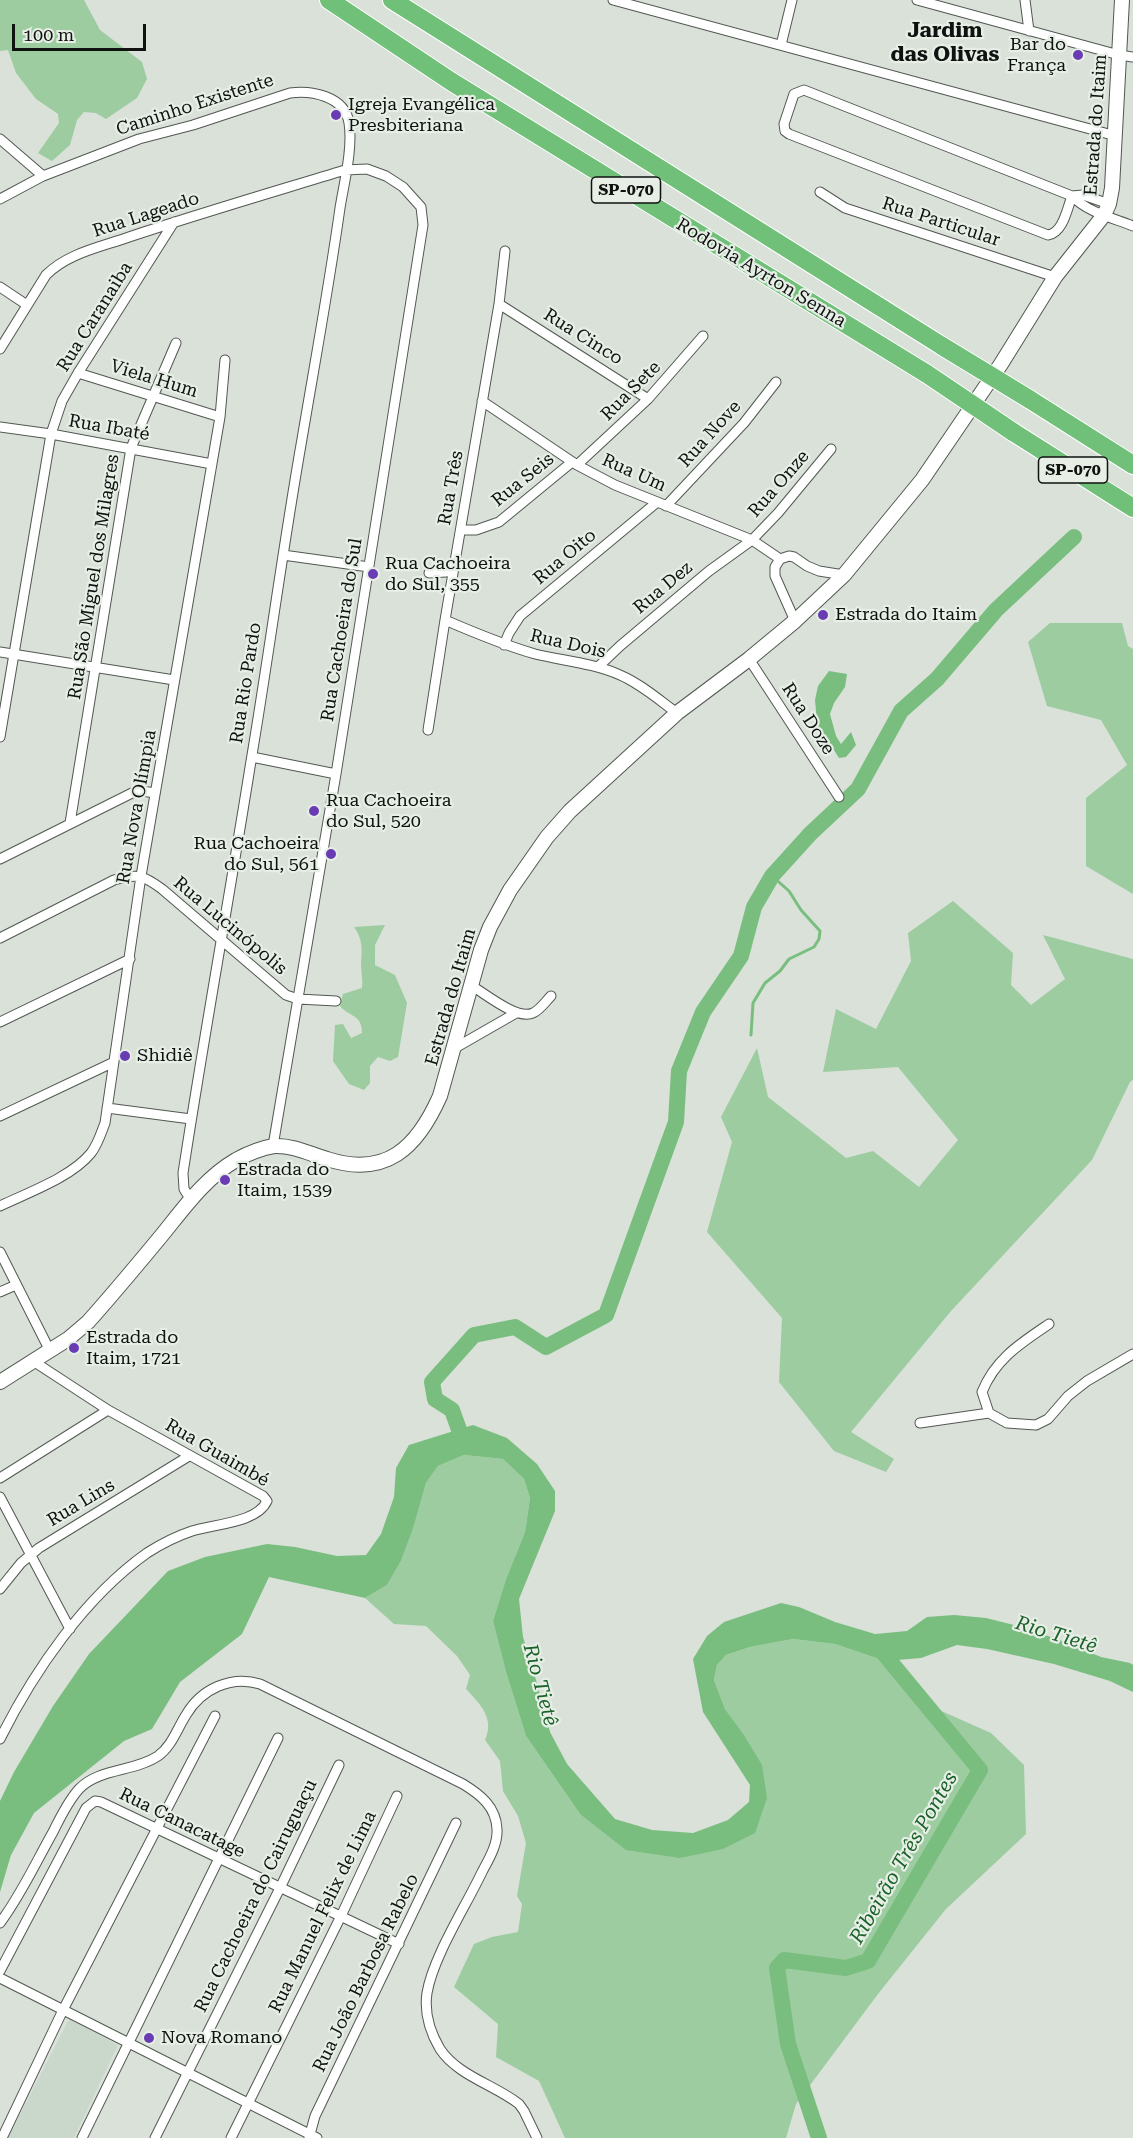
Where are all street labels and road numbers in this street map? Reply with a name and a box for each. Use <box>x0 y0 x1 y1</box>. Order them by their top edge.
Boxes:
street label: Estrada do Itaim <box>1080 53 1112 197</box>
street label: Caminho Existente <box>114 69 276 141</box>
road number: SP-070 <box>592 177 660 203</box>
street label: Rua Lageado <box>90 188 202 242</box>
street label: Rua Particular <box>879 193 1003 251</box>
street label: Rodovia Ayrton Senna <box>672 214 850 332</box>
street label: Rua Caranaiba <box>53 258 137 376</box>
street label: Rua Cinco <box>539 304 627 370</box>
street label: Viela Hum <box>108 355 200 403</box>
street label: Rua Sete <box>597 357 665 425</box>
street label: Rua Nove <box>674 396 746 472</box>
street label: Rua Ibaté <box>67 410 151 446</box>
street label: Rua Onze <box>744 446 814 522</box>
street label: Rua Seis <box>488 448 558 512</box>
street label: Rua Três <box>434 449 468 527</box>
street label: Rua Um <box>598 449 670 497</box>
street label: Rua São Miguel dos Milagres <box>64 453 124 701</box>
road number: SP-070 <box>1038 457 1108 483</box>
street label: Rua Oito <box>529 525 601 589</box>
street label: Rua Cachoeira do Sul <box>317 537 367 723</box>
street label: Rua Dez <box>629 557 697 619</box>
street label: Rua Rio Pardo <box>226 621 266 745</box>
street label: Rua Dois <box>528 625 608 663</box>
street label: Rua Doze <box>777 679 839 759</box>
street label: Rua Nova Olímpia <box>113 728 161 886</box>
street label: Rua Lucinópolis <box>169 872 291 980</box>
street label: Estrada do Itaim <box>421 926 481 1068</box>
street label: Rua Guaimbé <box>161 1415 273 1491</box>
street label: Rua Lins <box>43 1474 119 1532</box>
street label: Rua Cachoeira do Cairuguaçu <box>190 1776 322 2016</box>
street label: Rua Canacatage <box>116 1783 248 1863</box>
street label: Rua Manuel Felix de Lima <box>265 1808 381 2016</box>
street label: Rua João Barbosa Rabelo <box>308 1870 424 2076</box>

